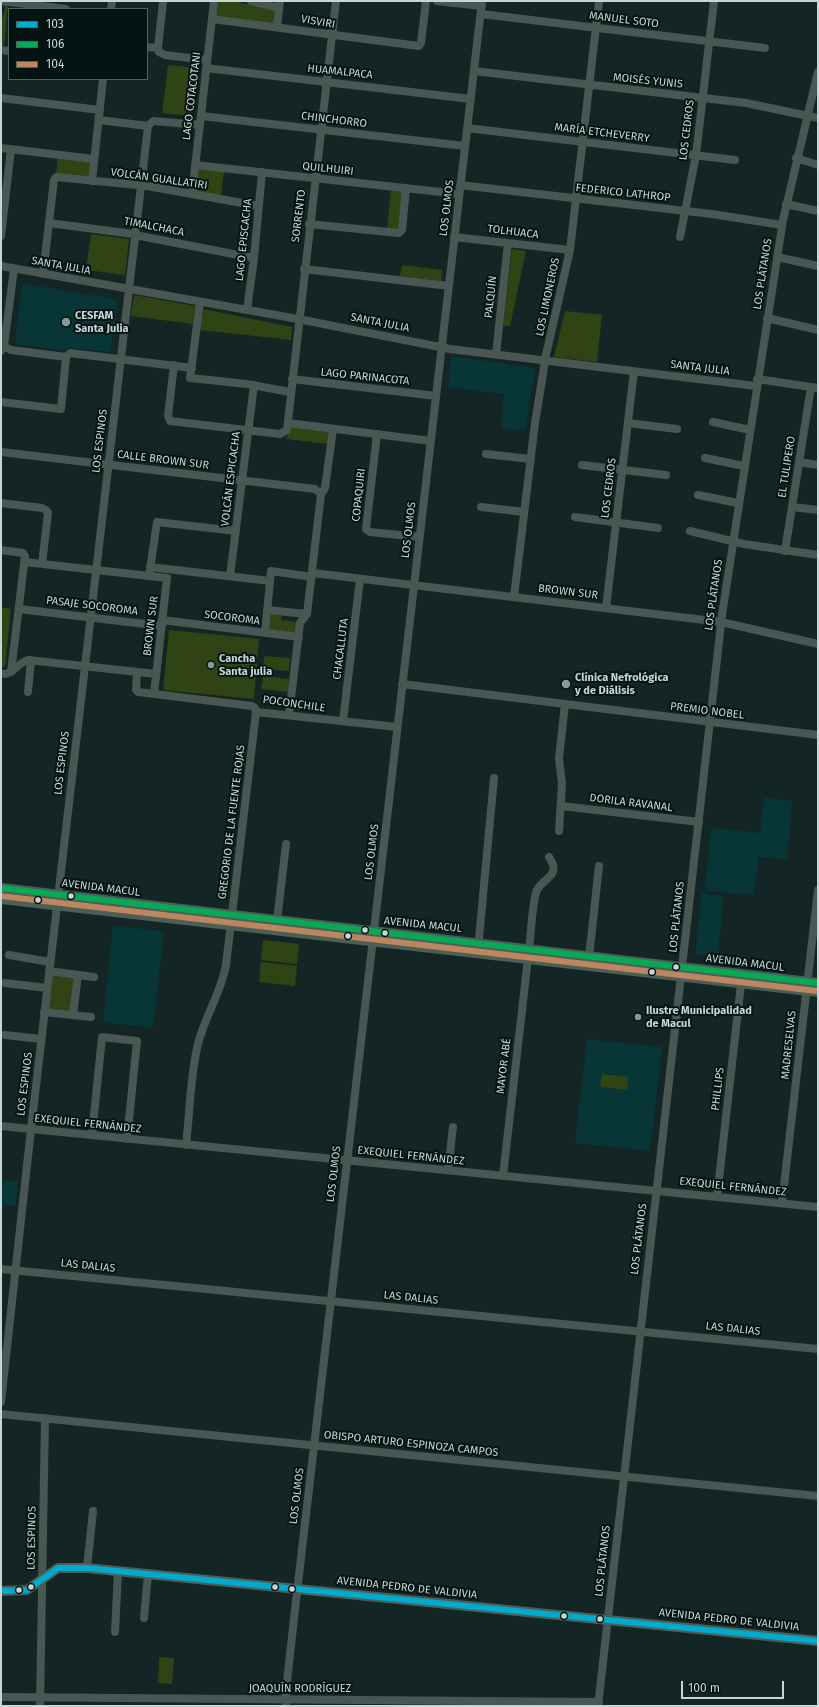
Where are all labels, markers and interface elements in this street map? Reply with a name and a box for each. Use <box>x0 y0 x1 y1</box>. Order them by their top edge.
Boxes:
legend <box>8 8 148 80</box>
street label: MANUEL SOTO <box>588 9 660 31</box>
street label: VISVIRI <box>300 13 336 31</box>
text: 103 <box>46 17 64 31</box>
text: 106 <box>46 37 64 51</box>
street label: LAGO COTACOTANI <box>180 51 204 141</box>
text: 104 <box>46 57 64 71</box>
street label: HUAMALPACA <box>307 62 373 82</box>
street label: MOISÉS YUNIS <box>612 71 684 91</box>
street label: LOS CEDROS <box>677 99 697 161</box>
street label: CHINCHORRO <box>300 109 368 131</box>
street label: MARÍA ETCHEVERRY <box>554 121 650 145</box>
street label: QUILHUIRI <box>302 160 354 178</box>
street label: VOLCÁN GUALLATIRI <box>110 166 208 192</box>
street label: LOS OLMOS <box>437 179 457 237</box>
street label: FEDERICO LATHROP <box>575 181 671 205</box>
street label: SORRENTO <box>289 189 309 243</box>
street label: LAGO EPISCACHA <box>233 198 255 282</box>
street label: TIMALCHACA <box>123 215 185 239</box>
street label: TOLHUACA <box>487 222 539 242</box>
street label: LOS PLÁTANOS <box>751 238 775 310</box>
street label: SANTA JULIA <box>30 254 92 278</box>
street label: LOS LIMONEROS <box>533 257 563 337</box>
street label: PALQUÍN <box>482 275 500 319</box>
place label: CESFAM Santa Julia <box>75 309 129 335</box>
street label: SANTA JULIA <box>349 311 411 335</box>
marker: CESFAM Santa Julia <box>60 316 72 328</box>
street label: SANTA JULIA <box>670 358 730 378</box>
street label: LAGO PARINACOTA <box>320 366 410 388</box>
street label: LOS ESPINOS <box>90 408 110 474</box>
street label: VOLCÁN ESPICACHA <box>219 431 243 527</box>
street label: EL TULIPERO <box>776 435 798 499</box>
street label: CALLE BROWN SUR <box>116 448 210 472</box>
street label: LOS CEDROS <box>599 457 619 519</box>
street label: COPAQUIRI <box>350 468 368 522</box>
street label: LOS OLMOS <box>399 501 419 559</box>
street label: LOS PLÁTANOS <box>702 559 726 631</box>
street label: BROWN SUR <box>537 582 599 602</box>
street label: PASAJE SOCOROMA <box>45 594 139 618</box>
street label: BROWN SUR <box>141 595 161 657</box>
street label: SOCOROMA <box>203 608 261 628</box>
street label: CHACALLUTA <box>331 618 351 680</box>
place label: Cancha Santa julia <box>219 652 272 678</box>
marker: Cancha Santa julia <box>206 660 216 670</box>
place label: Clínica Nefrológica y de Diálisis <box>575 671 669 697</box>
marker: Clínica Nefrológica y de Diálisis <box>560 678 572 690</box>
street label: POCONCHILE <box>262 693 326 715</box>
street label: PREMIO NOBEL <box>669 700 745 722</box>
street label: LOS ESPINOS <box>52 730 72 796</box>
street label: GREGORIO DE LA FUENTE ROJAS <box>216 744 248 900</box>
street label: DORILA RAVANAL <box>589 791 673 815</box>
street label: LOS OLMOS <box>362 823 382 881</box>
street label: AVENIDA MACUL <box>61 877 141 899</box>
street label: LOS PLÁTANOS <box>667 881 687 953</box>
unlabelled marker <box>66 891 76 901</box>
unlabelled marker <box>33 895 43 905</box>
street label: AVENIDA MACUL <box>383 914 463 936</box>
unlabelled marker <box>360 925 370 935</box>
unlabelled marker <box>380 928 390 938</box>
unlabelled marker <box>343 931 353 941</box>
street label: AVENIDA MACUL <box>705 952 785 974</box>
unlabelled marker <box>671 962 681 972</box>
unlabelled marker <box>647 967 657 977</box>
place label: Ilustre Municipalidad de Macul <box>646 1004 752 1030</box>
street label: MADRESELVAS <box>779 1010 799 1080</box>
marker: Ilustre Municipalidad de Macul <box>633 1012 643 1022</box>
street label: MAYOR ABÉ <box>494 1037 514 1095</box>
street label: LOS ESPINOS <box>15 1051 35 1117</box>
street label: PHILLIPS <box>709 1067 727 1111</box>
street label: EXEQUIEL FERNÁNDEZ <box>34 1112 142 1136</box>
street label: EXEQUIEL FERNÁNDEZ <box>357 1144 465 1168</box>
street label: LOS OLMOS <box>324 1145 344 1203</box>
street label: EXEQUIEL FERNÁNDEZ <box>679 1175 787 1199</box>
street label: LOS PLÁTANOS <box>628 1203 650 1275</box>
street label: LAS DALIAS <box>60 1257 116 1275</box>
street label: LAS DALIAS <box>383 1289 439 1307</box>
street label: LAS DALIAS <box>705 1320 761 1338</box>
street label: OBISPO ARTURO ESPINOZA CAMPOS <box>323 1428 499 1460</box>
street label: LOS OLMOS <box>287 1467 307 1525</box>
street label: LOS ESPINOS <box>25 1506 39 1570</box>
street label: LOS PLÁTANOS <box>593 1525 613 1597</box>
street label: AVENIDA PEDRO DE VALDIVIA <box>336 1574 478 1602</box>
unlabelled marker <box>26 1582 36 1592</box>
unlabelled marker <box>270 1582 280 1592</box>
unlabelled marker <box>287 1584 297 1594</box>
unlabelled marker <box>14 1585 24 1595</box>
street label: AVENIDA PEDRO DE VALDIVIA <box>658 1606 800 1634</box>
unlabelled marker <box>559 1611 569 1621</box>
unlabelled marker <box>595 1614 605 1624</box>
scale bar <box>683 1673 786 1699</box>
text: 100 m <box>688 1681 720 1695</box>
street label: JOAQUÍN RODRÍGUEZ <box>249 1682 351 1696</box>

